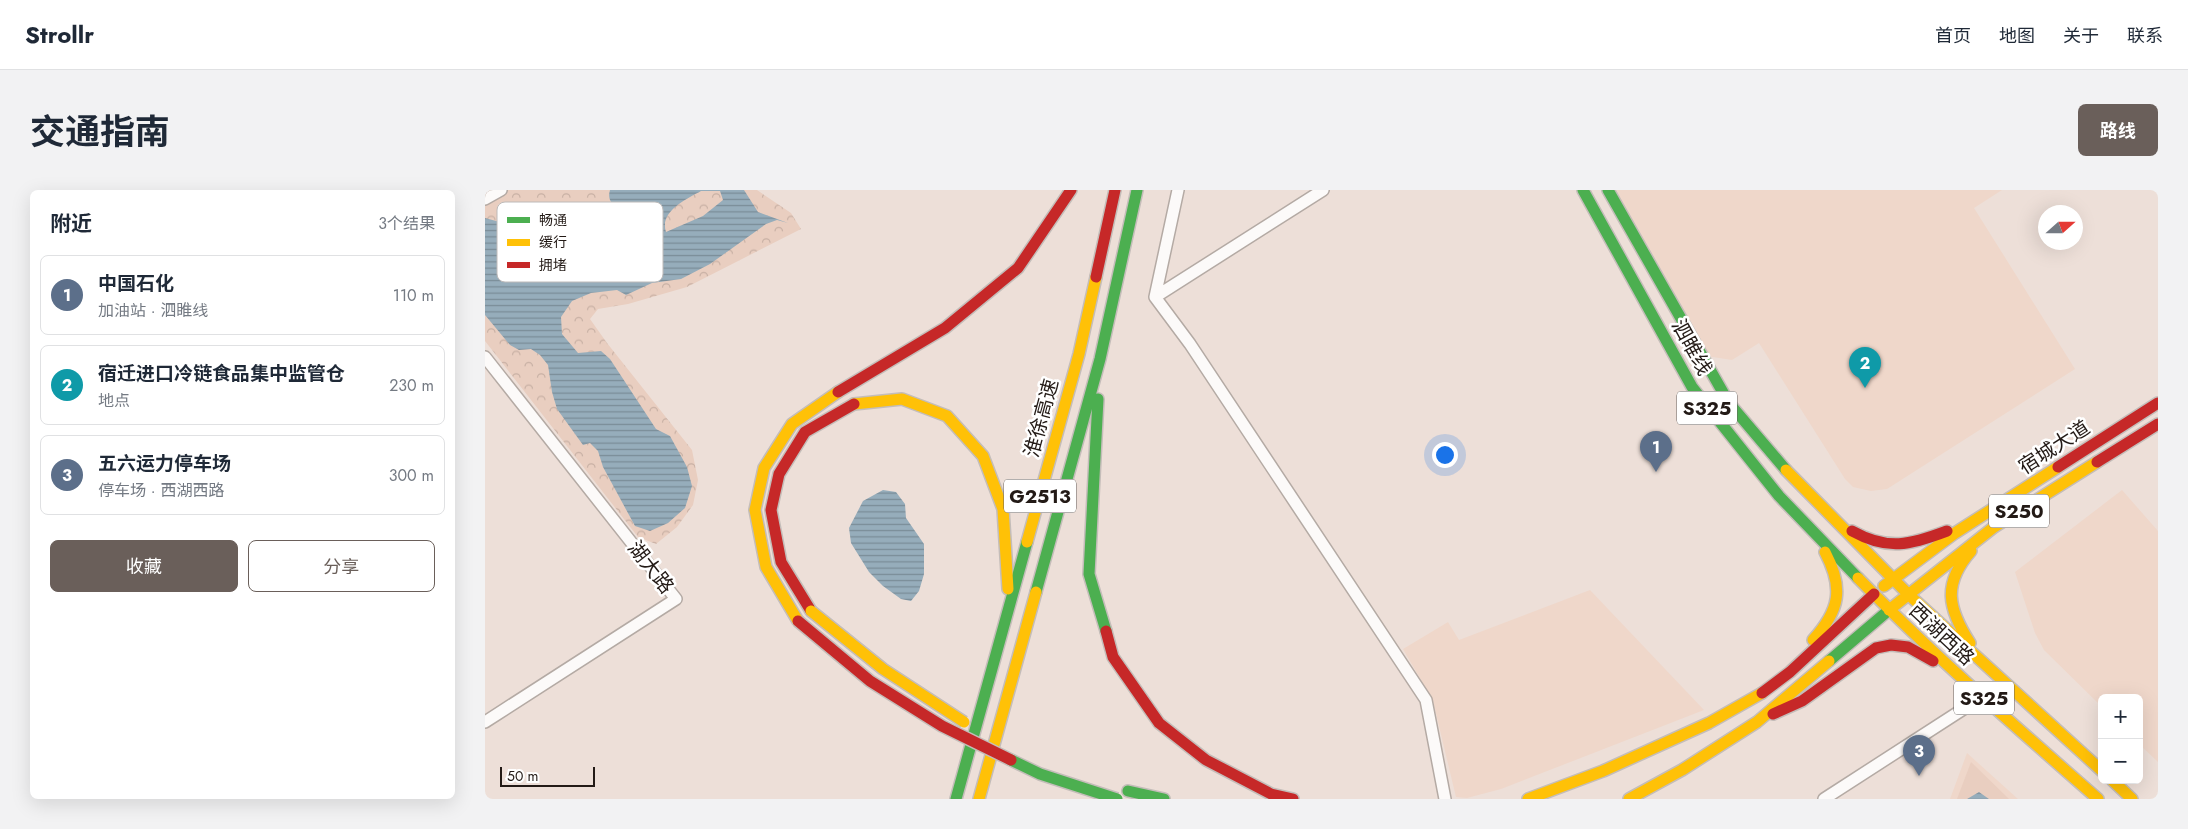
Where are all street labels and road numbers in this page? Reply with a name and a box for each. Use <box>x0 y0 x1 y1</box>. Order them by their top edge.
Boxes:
street label: 泗睢线 <box>1664 314 1719 381</box>
street label: 淮徐高速 <box>1017 376 1066 461</box>
road number: S325 <box>1677 392 1737 424</box>
street label: 宿城大道 <box>2013 413 2096 481</box>
road number: G2513 <box>1004 480 1076 512</box>
road number: S250 <box>1989 494 2049 528</box>
street label: 湖大路 <box>621 535 681 600</box>
street label: 西湖西路 <box>1903 596 1981 672</box>
road number: S325 <box>1954 682 2014 714</box>

